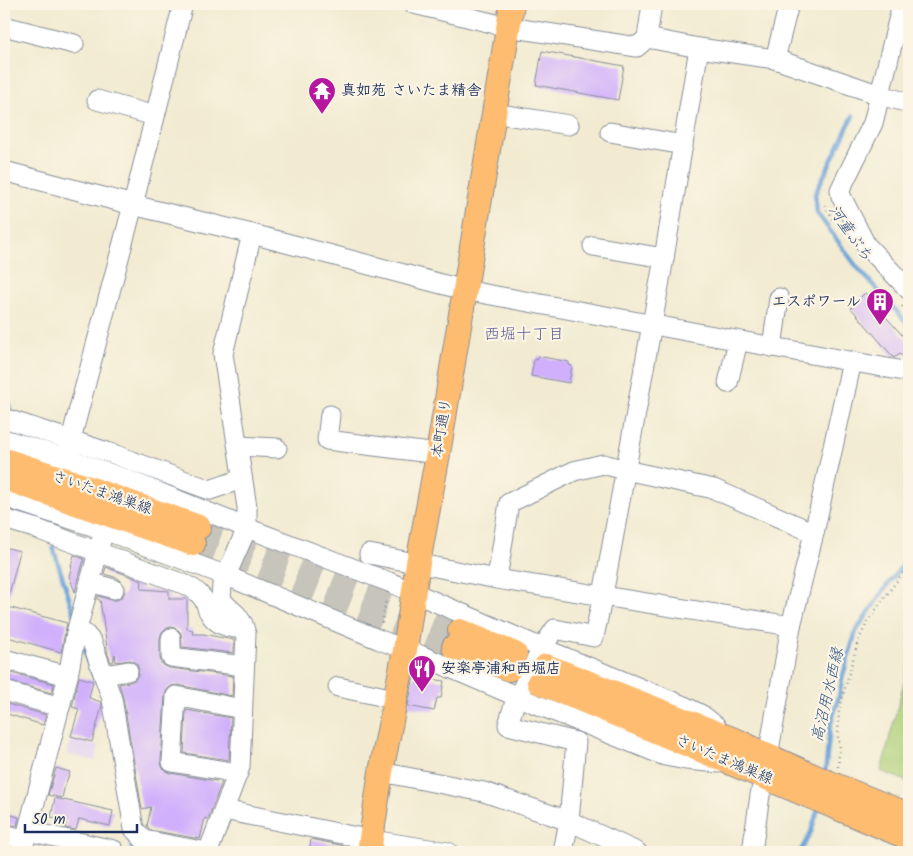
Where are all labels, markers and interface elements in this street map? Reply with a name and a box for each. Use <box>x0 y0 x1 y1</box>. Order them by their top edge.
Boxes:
temple icon: 真如苑 さいたま精舎 <box>307 76 337 115</box>
place label: 真如苑 さいたま精舎 <box>341 79 481 103</box>
water label: 河童ぶち <box>821 200 879 266</box>
building icon: エスポワール <box>865 287 895 326</box>
place label: エスポワール <box>772 290 861 314</box>
district label: 西堀十丁目 <box>484 322 564 347</box>
street label: 本町通り <box>425 396 459 460</box>
street label: さいたま鴻巣線 <box>49 465 155 521</box>
water label: 高沼用水西縁 <box>805 643 851 745</box>
restaurant icon: 安楽亭浦和西堀店 <box>407 654 437 693</box>
place label: 安楽亭浦和西堀店 <box>441 657 561 681</box>
street label: さいたま鴻巣線 <box>671 729 777 791</box>
scale bar <box>25 801 138 833</box>
text: 50 m <box>32 808 66 832</box>

